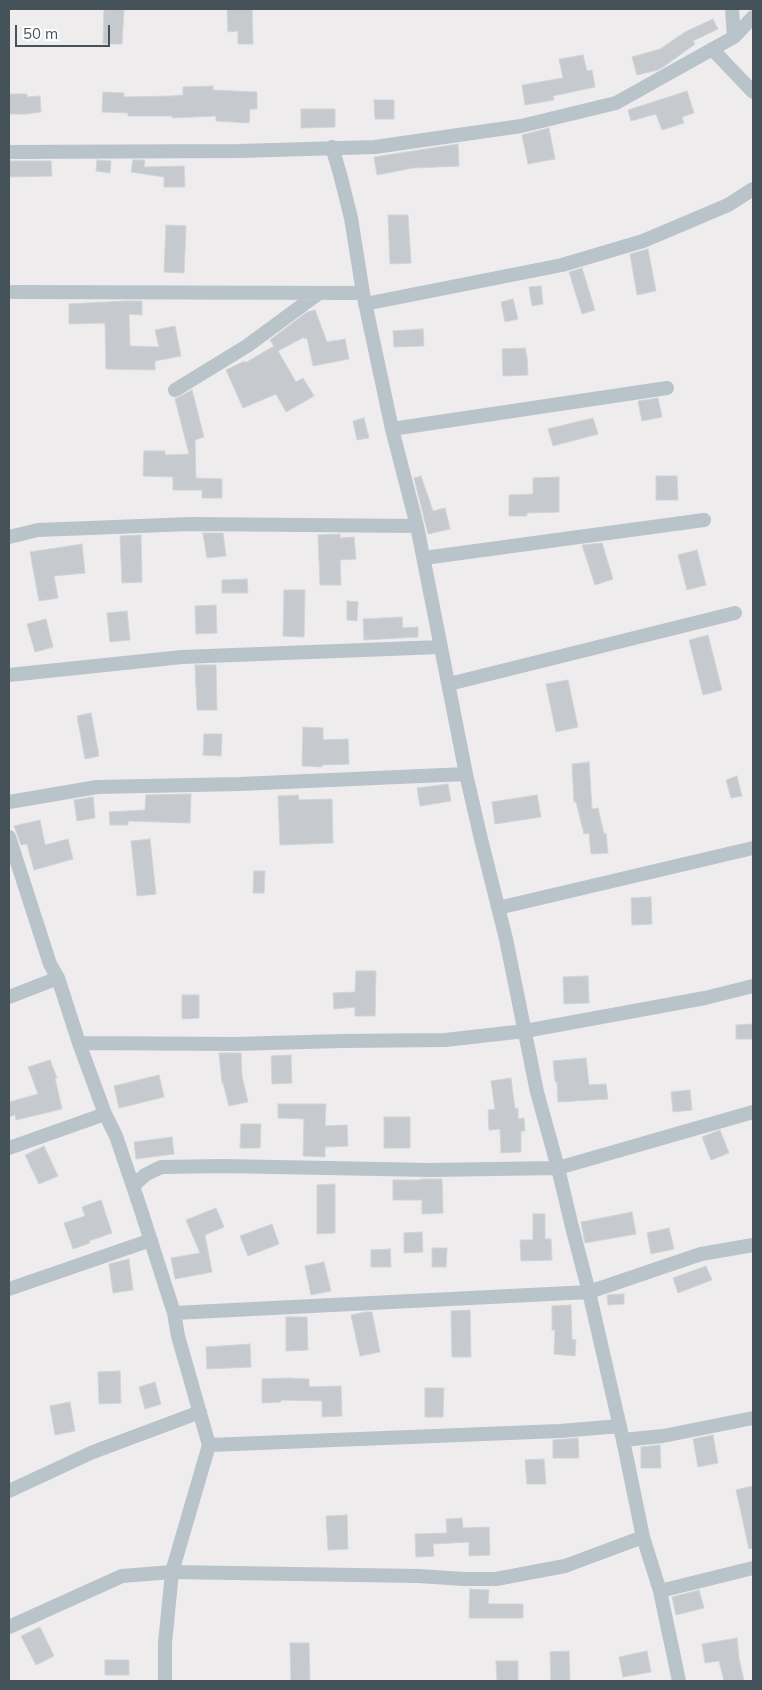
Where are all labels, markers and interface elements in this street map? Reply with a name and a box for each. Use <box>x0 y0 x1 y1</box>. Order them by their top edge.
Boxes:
scale bar <box>18 15 112 47</box>
text: 50 m <box>23 24 58 43</box>

